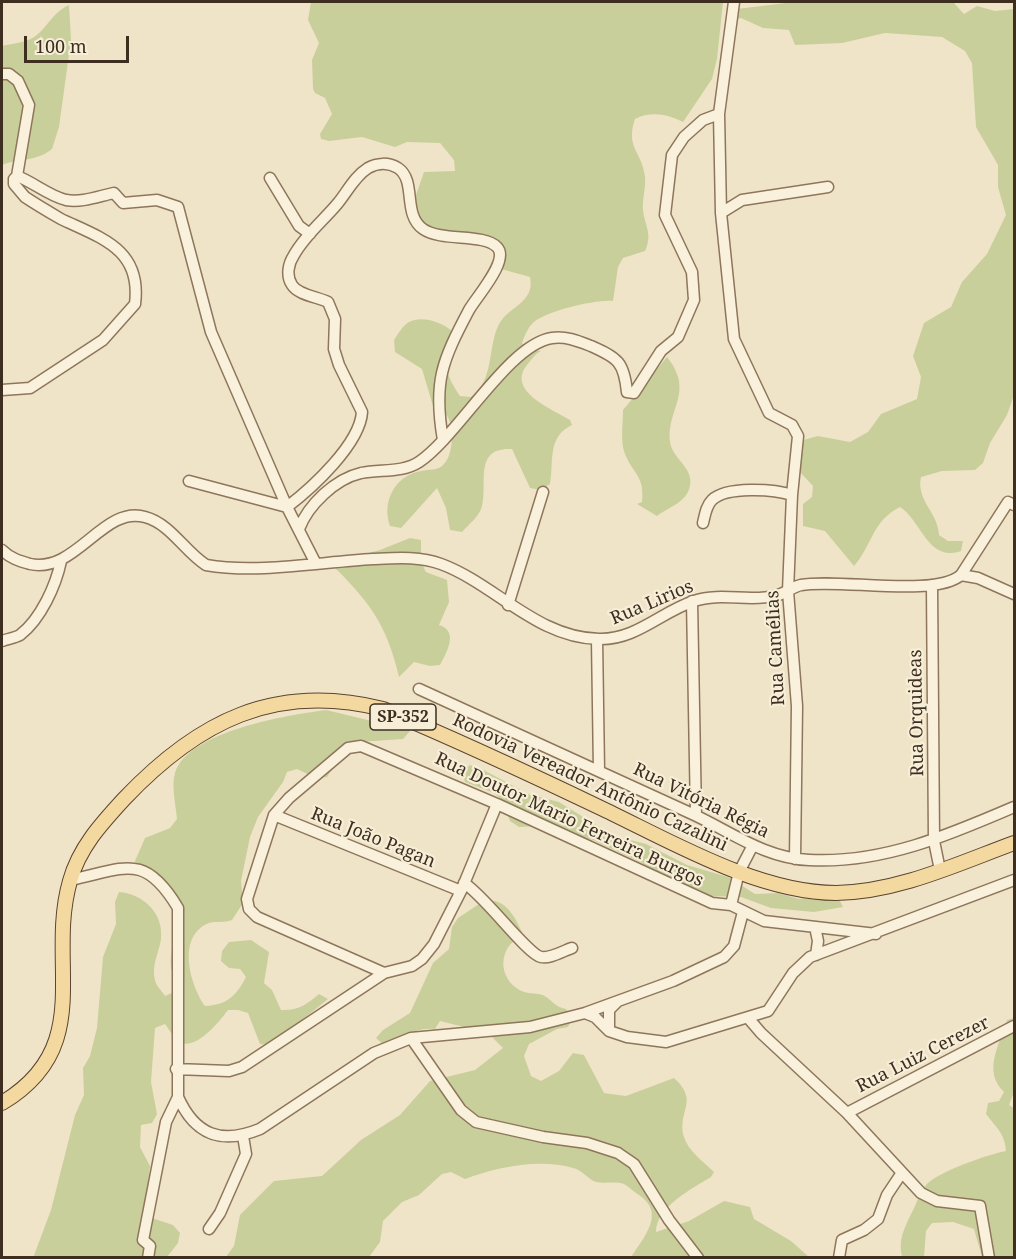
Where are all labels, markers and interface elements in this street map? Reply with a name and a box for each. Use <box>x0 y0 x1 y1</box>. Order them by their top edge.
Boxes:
scale bar <box>27 24 132 62</box>
text: 100 m <box>35 34 87 58</box>
street label: Rua Lirios <box>607 576 697 630</box>
street label: Rua Camélias <box>762 590 790 706</box>
street label: Rua Orquideas <box>905 649 929 777</box>
road number: SP-352 <box>370 704 436 730</box>
street label: Rodovia Vereador Antônio Cazalini <box>449 710 731 856</box>
street label: Rua Doutor Mario Ferreira Burgos <box>431 748 707 892</box>
street label: Rua Vitória Régia <box>629 759 773 843</box>
street label: Rua João Pagan <box>308 803 438 873</box>
street label: Rua Luiz Cerezer <box>853 1012 993 1098</box>

